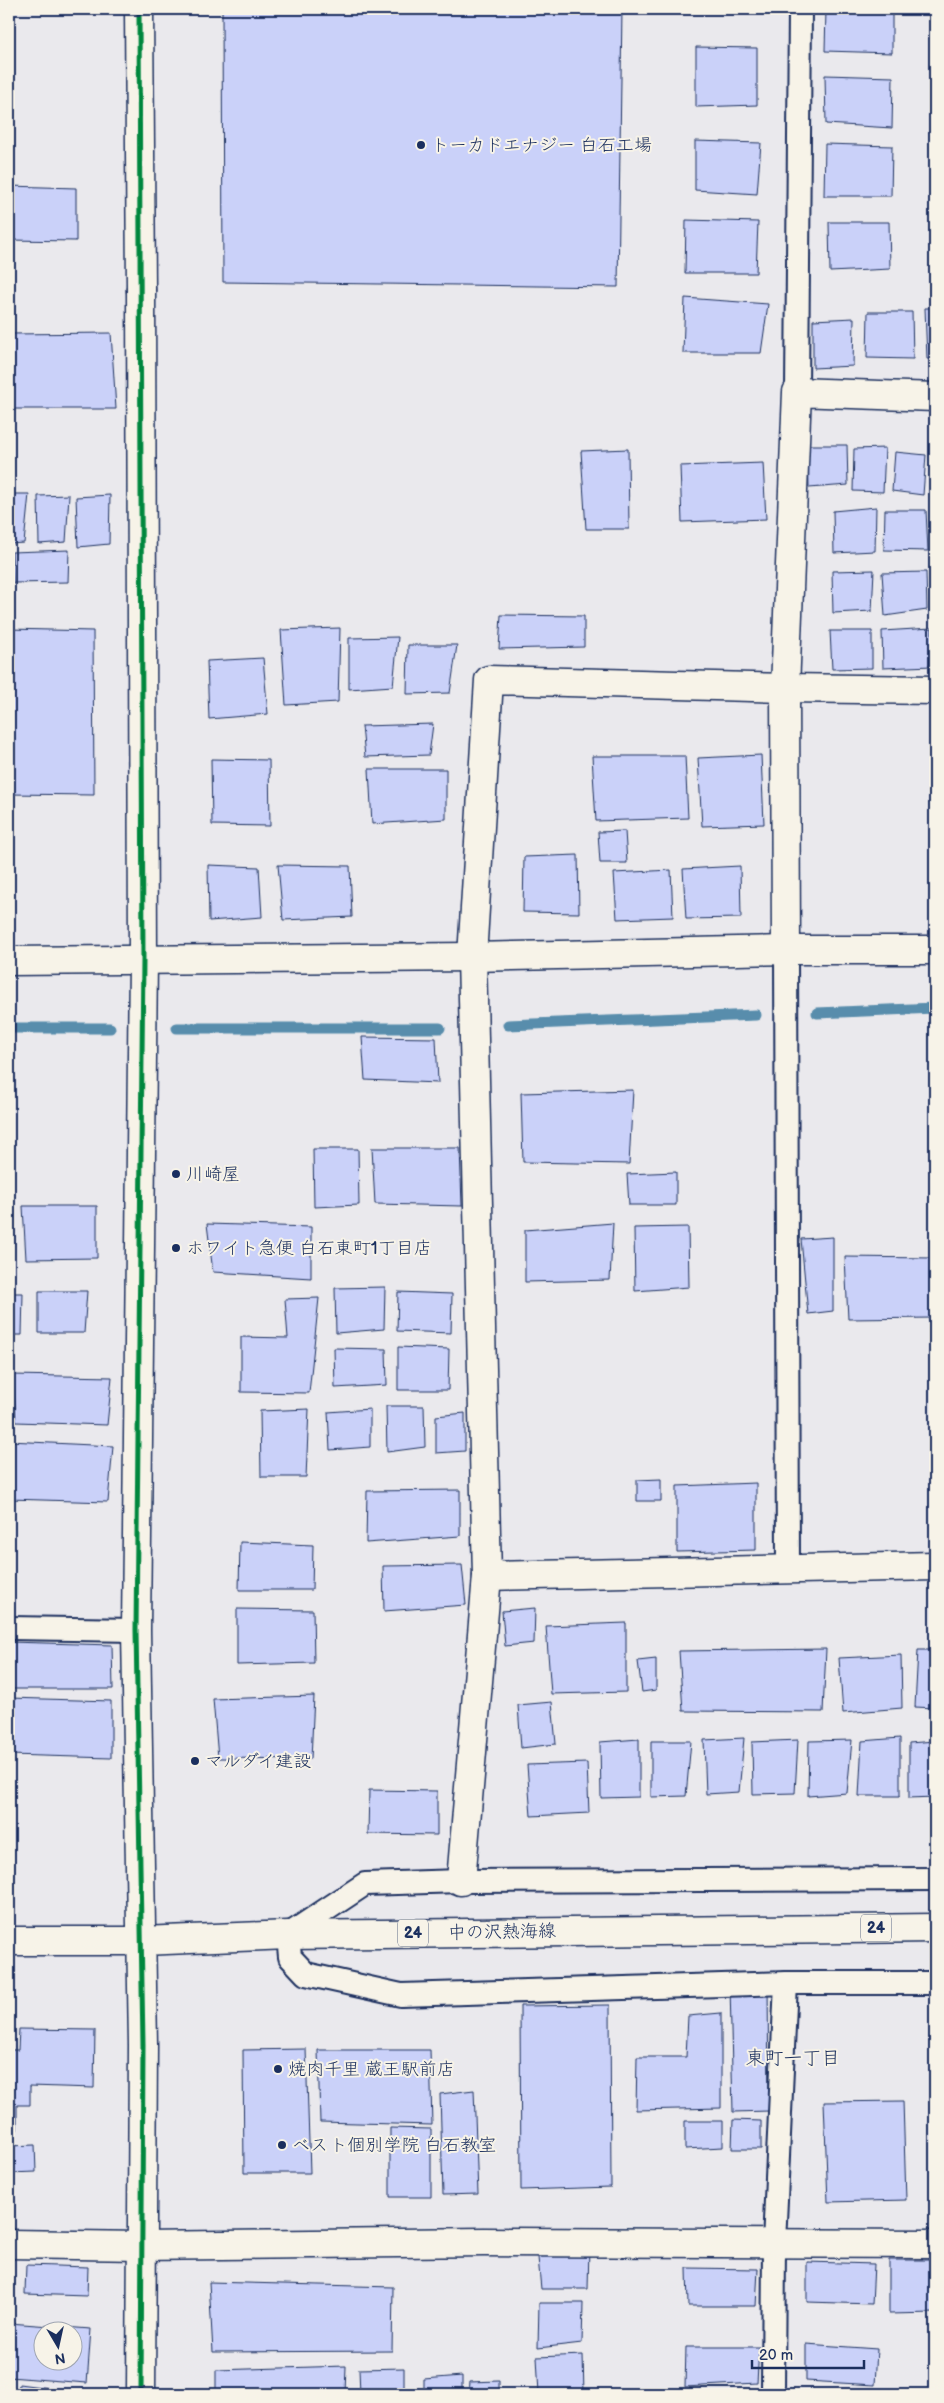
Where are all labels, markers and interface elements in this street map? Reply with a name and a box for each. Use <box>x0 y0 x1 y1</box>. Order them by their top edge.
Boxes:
place label: トーカドエナジー 白石工場 <box>431 135 652 156</box>
marker: トーカドエナジー 白石工場 <box>415 139 427 151</box>
place label: 川崎屋 <box>186 1164 240 1185</box>
marker: 川崎屋 <box>170 1168 182 1180</box>
place label: ホワイト急便 白石東町1丁目店 <box>186 1238 432 1259</box>
marker: ホワイト急便 白石東町1丁目店 <box>170 1242 182 1254</box>
place label: マルダイ建設 <box>205 1751 311 1772</box>
marker: マルダイ建設 <box>189 1755 201 1767</box>
road number: 24 <box>861 1915 891 1942</box>
road number: 24 <box>398 1920 428 1946</box>
street label: 中の沢熱海線 <box>448 1921 556 1943</box>
district label: 東町一丁目 <box>745 2047 841 2070</box>
place label: 焼肉千里 蔵王駅前店 <box>288 2059 455 2080</box>
marker: 焼肉千里 蔵王駅前店 <box>272 2063 284 2075</box>
place label: ベスト個別学院 白石教室 <box>292 2135 496 2156</box>
marker: ベスト個別学院 白石教室 <box>276 2139 288 2151</box>
north arrow <box>32 2320 82 2370</box>
scale bar <box>752 2338 864 2370</box>
text: 20 m <box>759 2346 793 2365</box>
text: N <box>53 2349 66 2368</box>

